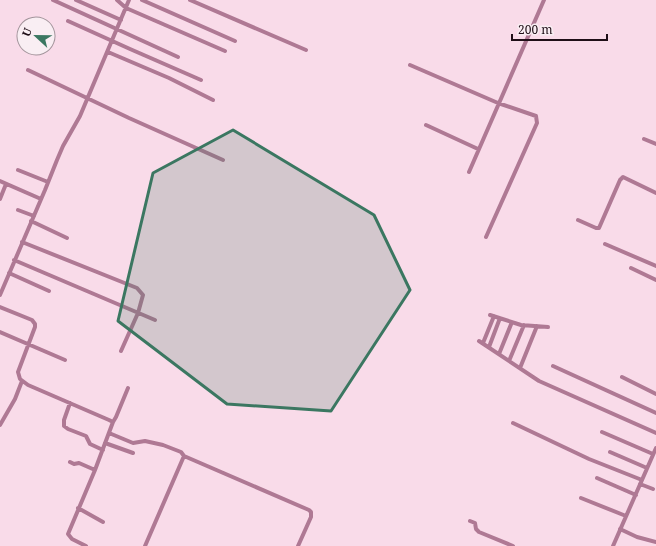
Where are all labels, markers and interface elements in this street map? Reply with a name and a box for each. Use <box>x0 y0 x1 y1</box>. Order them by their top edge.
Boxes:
north arrow <box>16 16 56 56</box>
scale bar <box>512 16 607 42</box>
text: 200 m <box>518 21 553 38</box>
text: U <box>18 25 35 39</box>

